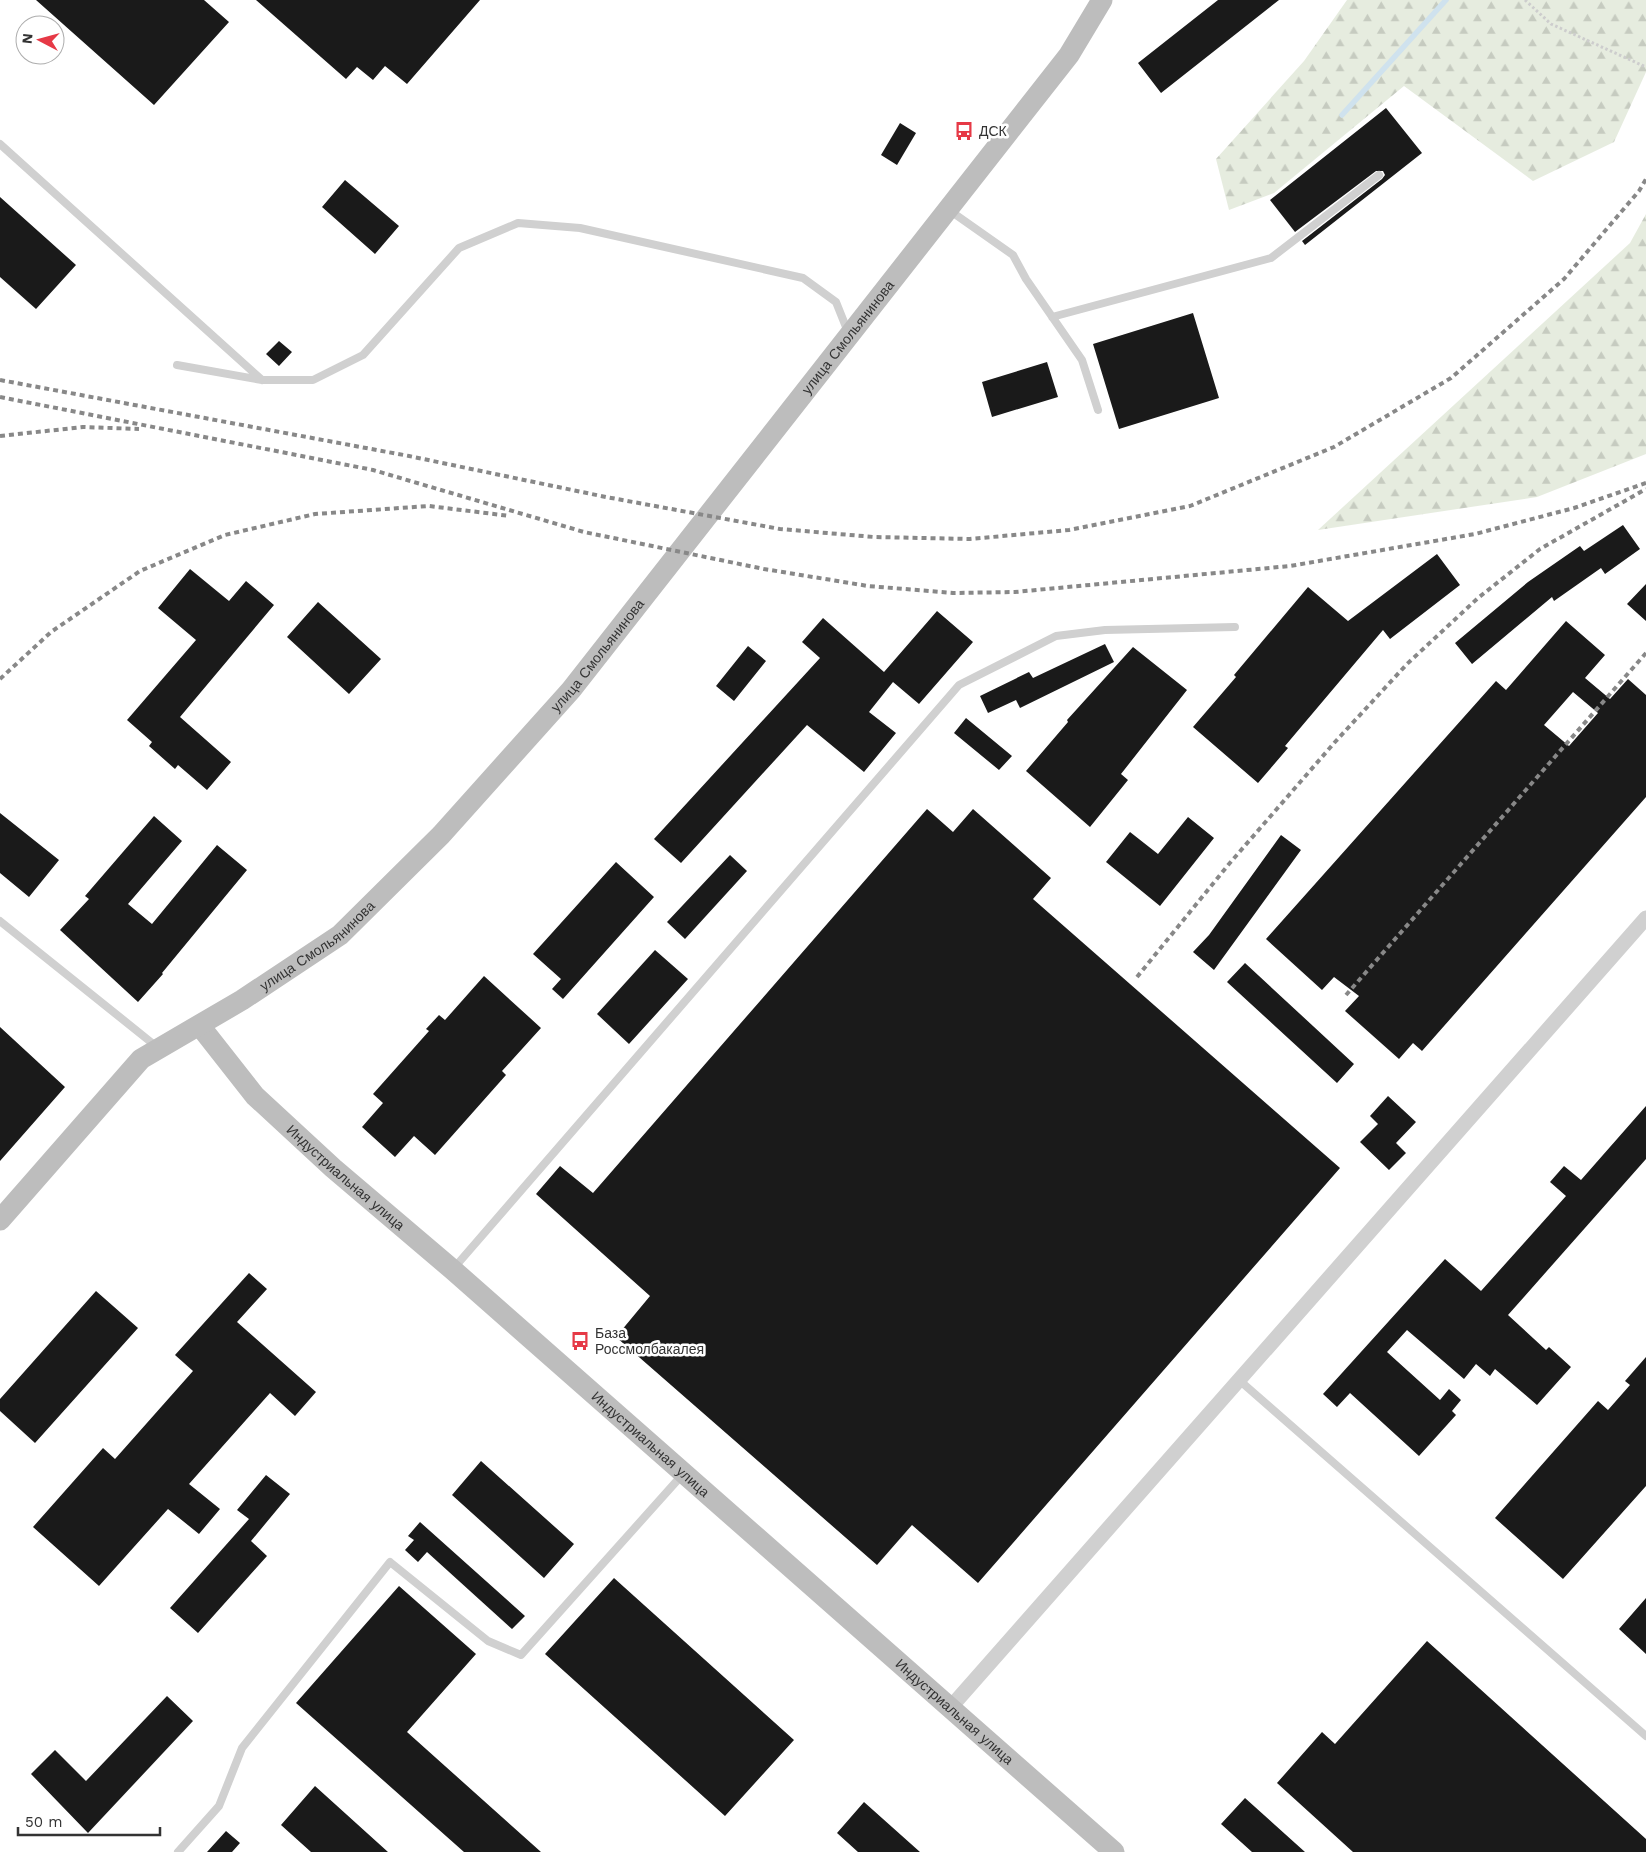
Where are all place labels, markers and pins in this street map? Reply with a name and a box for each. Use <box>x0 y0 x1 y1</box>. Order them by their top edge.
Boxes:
bus stop icon: ДСК <box>953 120 975 142</box>
place label: ДСК <box>979 123 1008 139</box>
place label: База Россмолбакалея <box>595 1325 704 1357</box>
bus stop icon: База Россмолбакалея <box>569 1330 591 1352</box>

